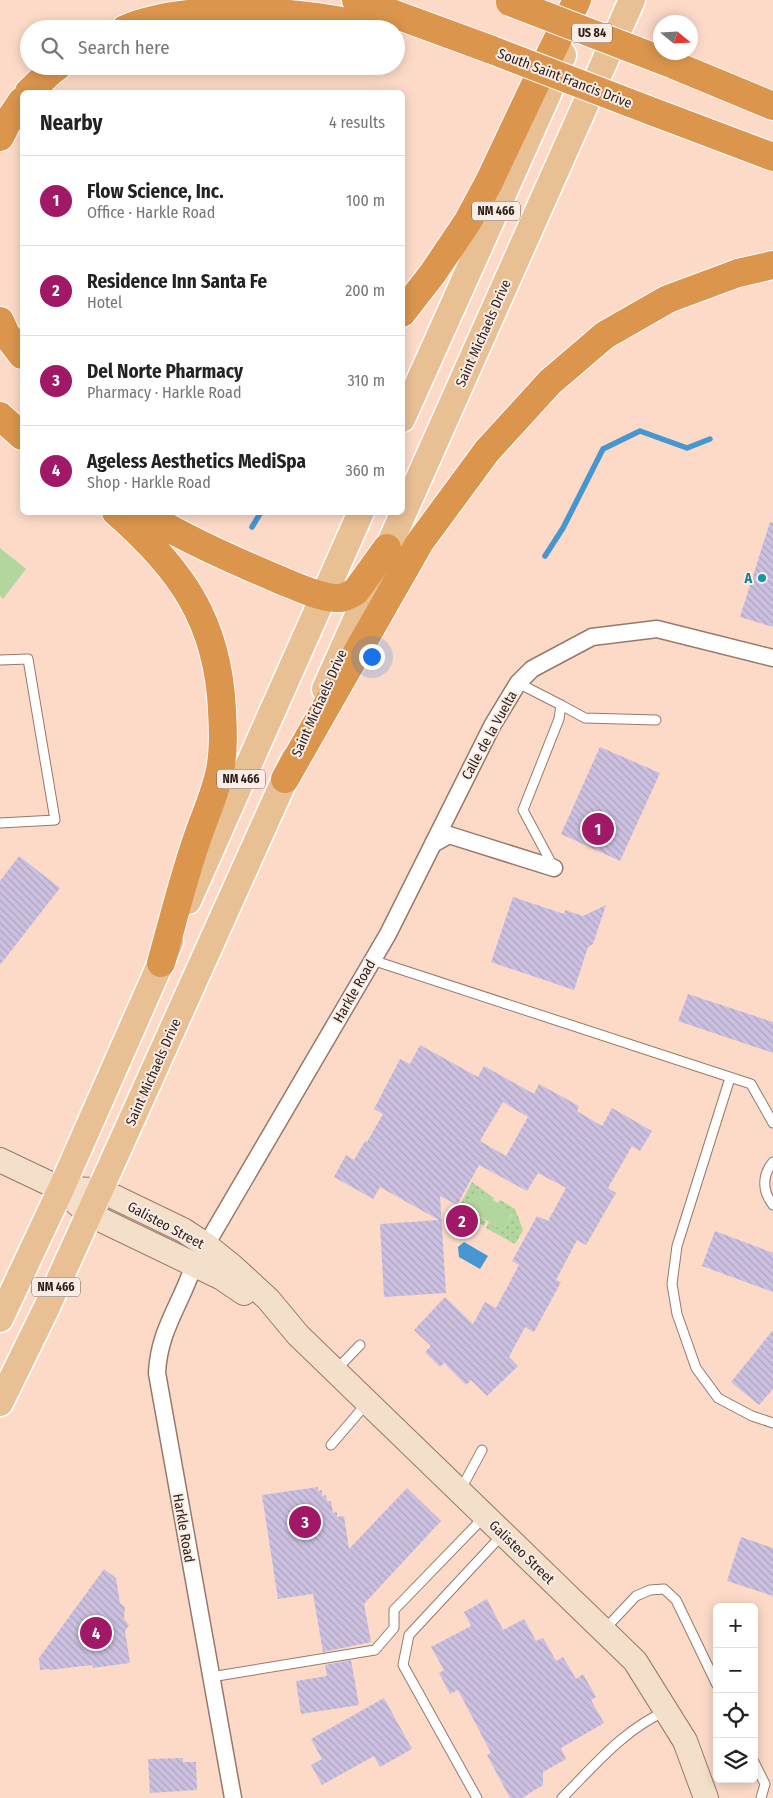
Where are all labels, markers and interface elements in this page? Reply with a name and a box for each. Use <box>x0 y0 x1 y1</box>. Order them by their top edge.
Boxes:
north arrow <box>653 15 698 60</box>
search box <box>20 20 405 75</box>
road number: US 84 <box>572 23 612 42</box>
icon: search <box>38 34 66 62</box>
text: Search here <box>78 36 170 59</box>
street label: South Saint Francis Drive <box>495 45 634 112</box>
text: Nearby <box>40 110 102 136</box>
text: 4 results <box>329 113 385 132</box>
text: Flow Science, Inc. <box>87 180 224 203</box>
text: 1 <box>53 191 59 210</box>
text: 100 m <box>346 191 385 210</box>
road number: NM 466 <box>472 202 520 220</box>
text: Office · Harkle Road <box>87 203 215 222</box>
text: Residence Inn Santa Fe <box>87 270 267 293</box>
street label: Saint Michaels Drive <box>452 277 515 390</box>
text: 2 <box>52 281 60 300</box>
text: 200 m <box>345 281 385 300</box>
text: Hotel <box>87 293 122 312</box>
text: Del Norte Pharmacy <box>87 360 243 383</box>
text: 3 <box>52 371 60 390</box>
text: 310 m <box>348 371 385 390</box>
text: Pharmacy · Harkle Road <box>87 383 242 402</box>
text: Ageless Aesthetics MediSpa <box>87 450 306 473</box>
text: 4 <box>52 461 60 480</box>
text: 360 m <box>345 461 385 480</box>
text: Shop · Harkle Road <box>87 473 211 492</box>
place label: A <box>743 570 752 587</box>
marker: A <box>756 572 768 584</box>
your location <box>359 644 385 670</box>
street label: Saint Michaels Drive <box>288 647 351 760</box>
street label: Calle de la Vuelta <box>458 688 521 783</box>
road number: NM 466 <box>217 770 265 789</box>
pin: 1 <box>582 810 614 848</box>
street label: Harkle Road <box>330 957 379 1026</box>
street label: Saint Michaels Drive <box>122 1016 185 1129</box>
street label: Galisteo Street <box>125 1198 207 1253</box>
pin: 2 <box>446 1202 478 1240</box>
road number: NM 466 <box>32 1277 80 1296</box>
street label: Harkle Road <box>169 1492 198 1564</box>
pin: 3 <box>289 1503 321 1541</box>
street label: Galisteo Street <box>485 1517 558 1588</box>
map controls <box>713 1603 758 1783</box>
button: + <box>713 1603 758 1648</box>
pin: 4 <box>80 1614 112 1652</box>
button: − <box>713 1648 758 1693</box>
button: locate <box>713 1693 758 1738</box>
button: layers <box>713 1738 758 1783</box>

